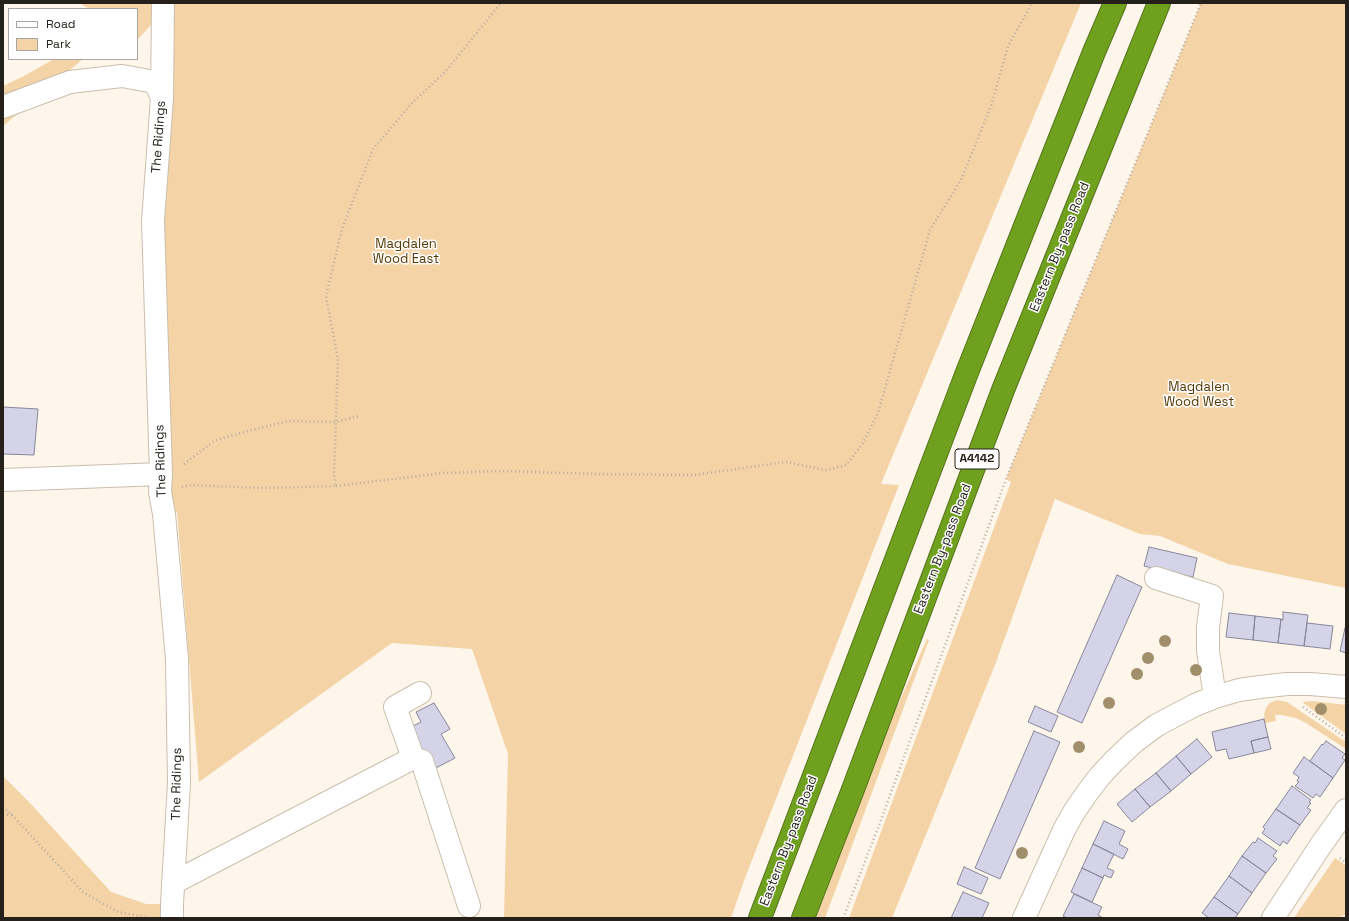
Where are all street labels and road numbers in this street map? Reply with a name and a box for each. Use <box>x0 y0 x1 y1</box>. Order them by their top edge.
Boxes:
street label: The Ridings <box>149 100 169 174</box>
street label: Eastern By-pass Road <box>1027 180 1093 314</box>
street label: The Ridings <box>152 424 170 498</box>
road number: A4142 <box>955 449 999 469</box>
street label: Eastern By-pass Road <box>911 482 975 616</box>
street label: The Ridings <box>169 747 185 821</box>
street label: Eastern By-pass Road <box>757 774 821 908</box>

